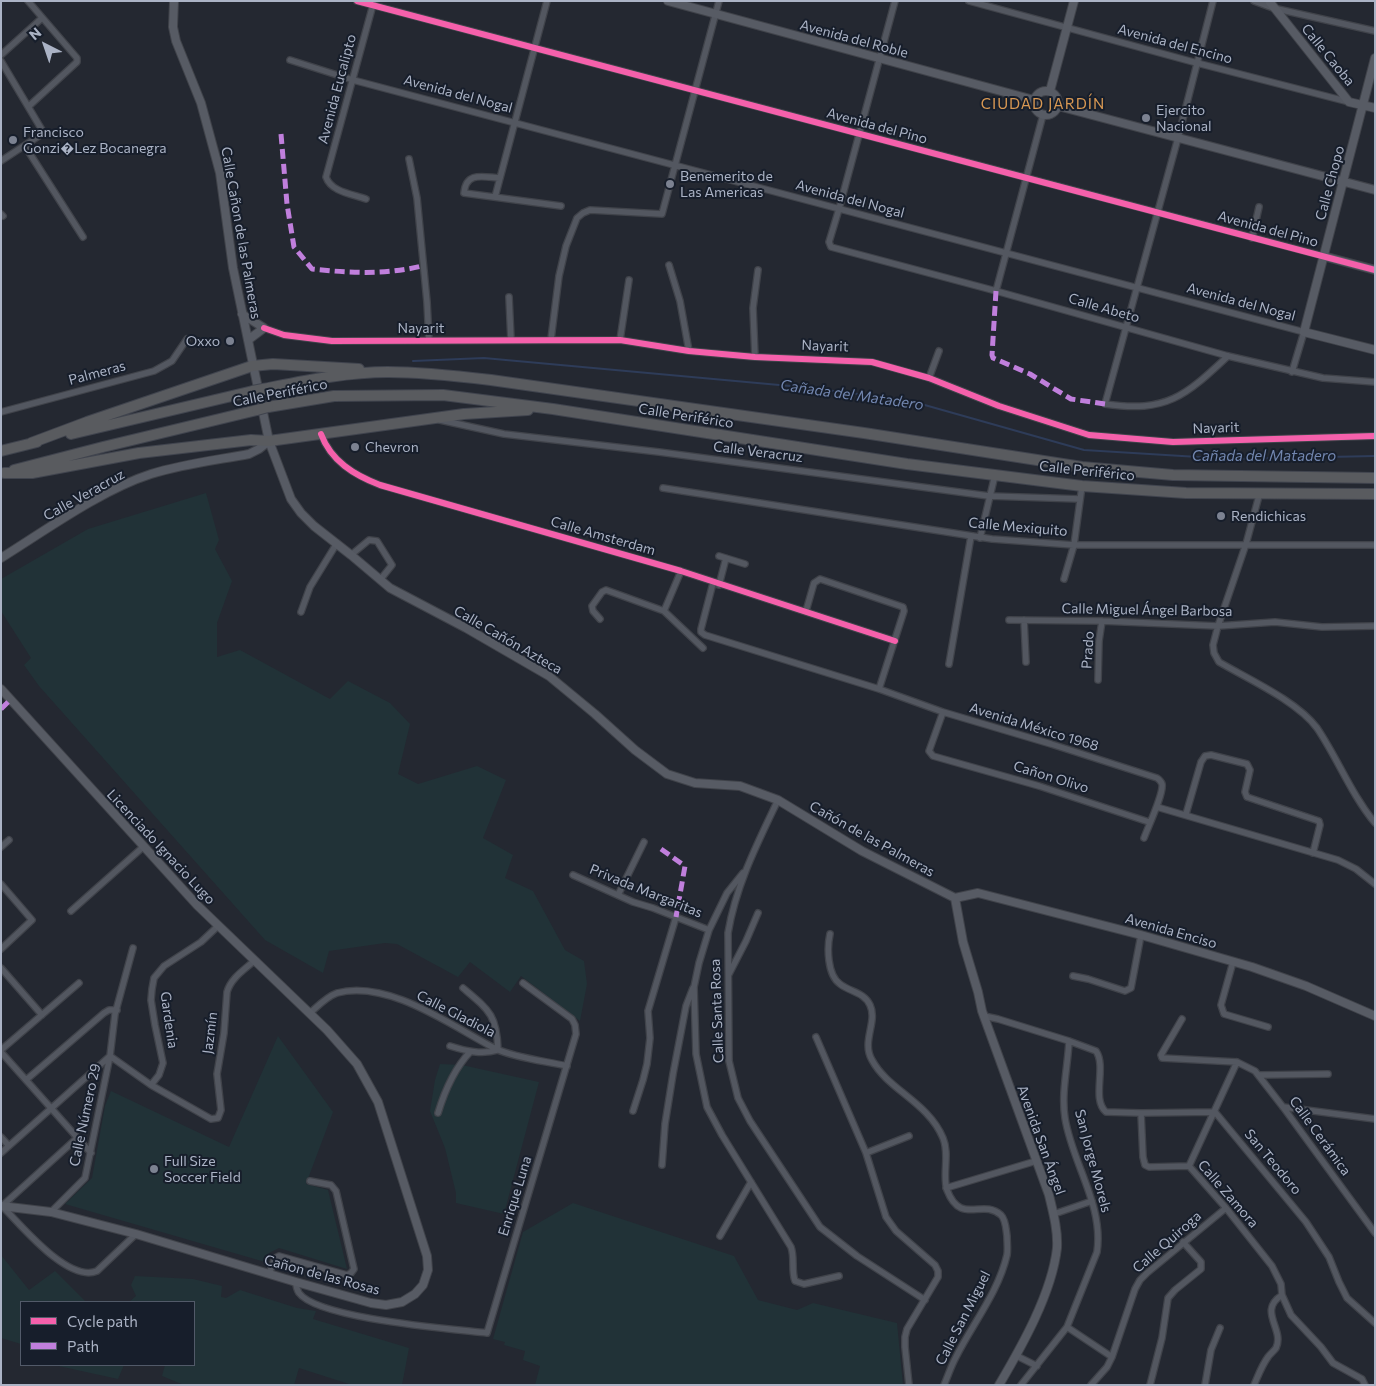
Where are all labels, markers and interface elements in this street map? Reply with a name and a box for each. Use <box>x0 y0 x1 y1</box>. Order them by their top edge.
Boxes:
street label: Avenida del Roble <box>798 16 910 62</box>
north arrow <box>20 20 70 70</box>
street label: Avenida del Encino <box>1116 21 1234 67</box>
street label: Calle Caoba <box>1298 21 1358 89</box>
text: N <box>25 23 44 43</box>
street label: Avenida Eucalipto <box>314 32 360 146</box>
street label: Avenida del Nogal <box>402 71 514 117</box>
district label: CIUDAD JARDÍN <box>979 95 1107 113</box>
place label: Ejercito Nacional <box>1156 102 1212 134</box>
street label: Avenida del Pino <box>825 104 929 148</box>
marker: Ejercito Nacional <box>1140 112 1152 124</box>
place label: Francisco Gonzi�Lez Bocanegra <box>23 124 167 156</box>
marker: Francisco Gonzi�Lez Bocanegra <box>7 134 19 146</box>
street label: Calle Chopo <box>1312 144 1348 222</box>
street label: Calle Cañon de las Palmeras <box>218 146 264 320</box>
place label: Benemerito de Las Americas <box>680 168 773 200</box>
street label: Avenida del Nogal <box>794 176 906 222</box>
marker: Benemerito de Las Americas <box>664 178 676 190</box>
street label: Avenida del Pino <box>1216 207 1320 251</box>
street label: Avenida del Nogal <box>1185 279 1297 325</box>
street label: Calle Abeto <box>1066 290 1142 326</box>
street label: Nayarit <box>397 320 445 336</box>
place label: Oxxo <box>186 333 220 349</box>
marker: Oxxo <box>224 335 236 347</box>
street label: Nayarit <box>801 337 849 355</box>
street label: Palmeras <box>67 357 127 389</box>
street label: Calle Periférico <box>231 376 329 410</box>
water label: Cañada del Matadero <box>779 376 925 414</box>
street label: Calle Periférico <box>637 400 735 432</box>
street label: Nayarit <box>1192 419 1240 437</box>
street label: Calle Veracruz <box>712 438 804 466</box>
place label: Chevron <box>365 439 419 455</box>
marker: Chevron <box>349 441 361 453</box>
water label: Cañada del Matadero <box>1192 447 1336 465</box>
street label: Calle Periférico <box>1038 458 1136 484</box>
street label: Calle Veracruz <box>40 466 128 524</box>
place label: Rendichicas <box>1231 508 1306 524</box>
marker: Rendichicas <box>1215 510 1227 522</box>
street label: Calle Amsterdam <box>549 513 657 559</box>
street label: Calle Mexiquito <box>968 514 1068 540</box>
street label: Calle Miguel Ángel Barbosa <box>1061 600 1233 620</box>
street label: Calle Cañón Azteca <box>451 602 565 678</box>
street label: Prado <box>1078 630 1098 670</box>
street label: Avenida México 1968 <box>967 699 1101 755</box>
street label: Cañon Olivo <box>1011 758 1091 796</box>
street label: Licenciado Ignacio Lugo <box>103 786 219 908</box>
street label: Cañón de las Palmeras <box>806 798 938 880</box>
street label: Privada Margaritas <box>587 861 705 921</box>
street label: Avenida Enciso <box>1123 910 1219 952</box>
street label: Calle Santa Rosa <box>707 959 727 1063</box>
street label: Calle Gladiola <box>414 987 498 1041</box>
street label: Gardenia <box>157 990 181 1050</box>
street label: Jazmín <box>199 1011 221 1055</box>
street label: Calle Número 29 <box>66 1062 104 1168</box>
street label: Avenida San Ángel <box>1013 1083 1069 1197</box>
street label: Calle Cerámica <box>1286 1093 1354 1179</box>
street label: San Jorge Morels <box>1071 1108 1115 1214</box>
street label: San Teodoro <box>1241 1126 1305 1198</box>
place label: Full Size Soccer Field <box>164 1153 241 1186</box>
street label: Enrique Luna <box>495 1154 535 1238</box>
street label: Calle Zamora <box>1194 1157 1262 1231</box>
marker: Full Size Soccer Field <box>148 1163 160 1175</box>
street label: Calle Quiroga <box>1129 1208 1205 1276</box>
street label: Cañon de las Rosas <box>262 1251 382 1299</box>
street label: Calle San Miguel <box>932 1268 994 1368</box>
legend <box>20 1301 195 1366</box>
text: Cycle path <box>67 1312 138 1330</box>
text: Path <box>67 1337 99 1355</box>

